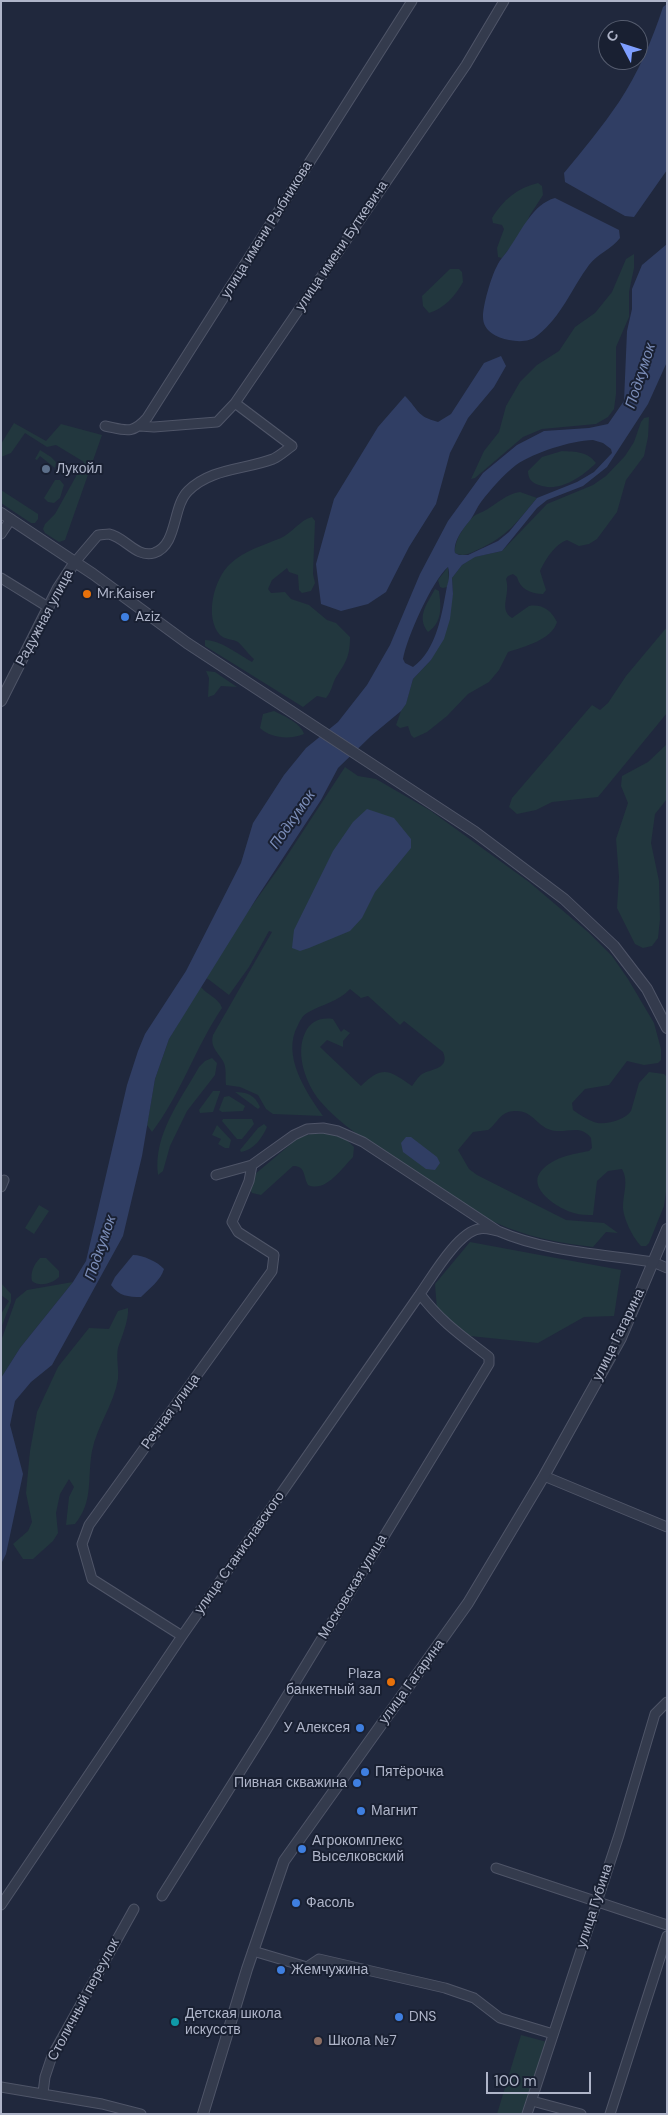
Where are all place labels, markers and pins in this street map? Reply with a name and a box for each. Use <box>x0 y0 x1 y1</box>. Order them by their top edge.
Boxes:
place label: Лукойл <box>56 461 102 477</box>
marker: Лукойл <box>40 463 52 475</box>
place label: Mr.Kaiser <box>97 586 155 602</box>
marker: Mr.Kaiser <box>81 588 93 600</box>
place label: Aziz <box>135 609 160 625</box>
marker: Aziz <box>119 611 131 623</box>
place label: Plaza банкетный зал <box>286 1666 381 1698</box>
marker: Plaza банкетный зал <box>385 1676 397 1688</box>
place label: У Алексея <box>283 1720 350 1736</box>
marker: У Алексея <box>354 1722 366 1734</box>
place label: Пятёрочка <box>375 1764 444 1780</box>
marker: Пятёрочка <box>359 1766 371 1778</box>
place label: Пивная скважина <box>234 1775 347 1791</box>
marker: Пивная скважина <box>351 1777 363 1789</box>
place label: Магнит <box>371 1803 418 1819</box>
marker: Магнит <box>355 1805 367 1817</box>
place label: Агрокомплекс Выселковский <box>312 1833 404 1865</box>
marker: Агрокомплекс Выселковский <box>296 1843 308 1855</box>
place label: Фасоль <box>306 1895 355 1911</box>
marker: Фасоль <box>290 1897 302 1909</box>
place label: Жемчужина <box>291 1962 368 1978</box>
marker: Жемчужина <box>275 1964 287 1976</box>
place label: Детская школа искусств <box>185 2006 282 2038</box>
place label: DNS <box>409 2009 436 2025</box>
marker: DNS <box>393 2011 405 2023</box>
marker: Детская школа искусств <box>169 2016 181 2028</box>
place label: Школа №7 <box>328 2033 397 2049</box>
marker: Школа №7 <box>312 2035 324 2047</box>

